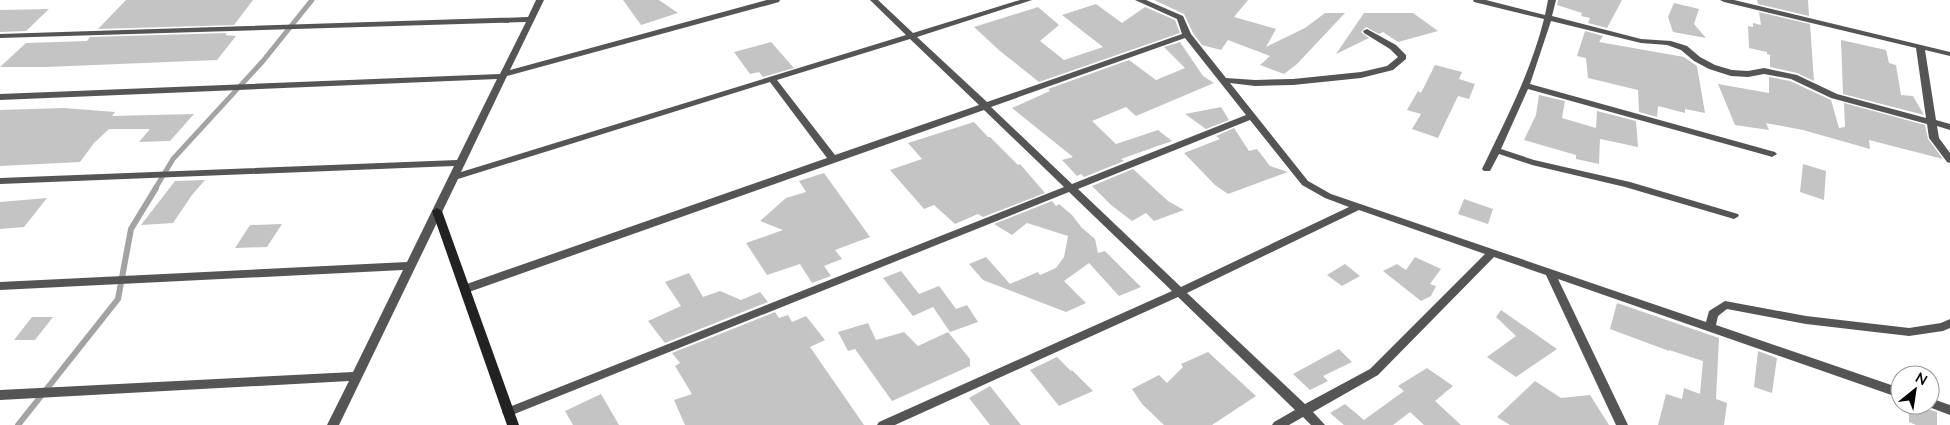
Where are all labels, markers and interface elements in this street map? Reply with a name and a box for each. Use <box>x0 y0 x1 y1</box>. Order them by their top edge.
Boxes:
north arrow <box>1890 365 1940 415</box>
text: N <box>1913 368 1931 388</box>

